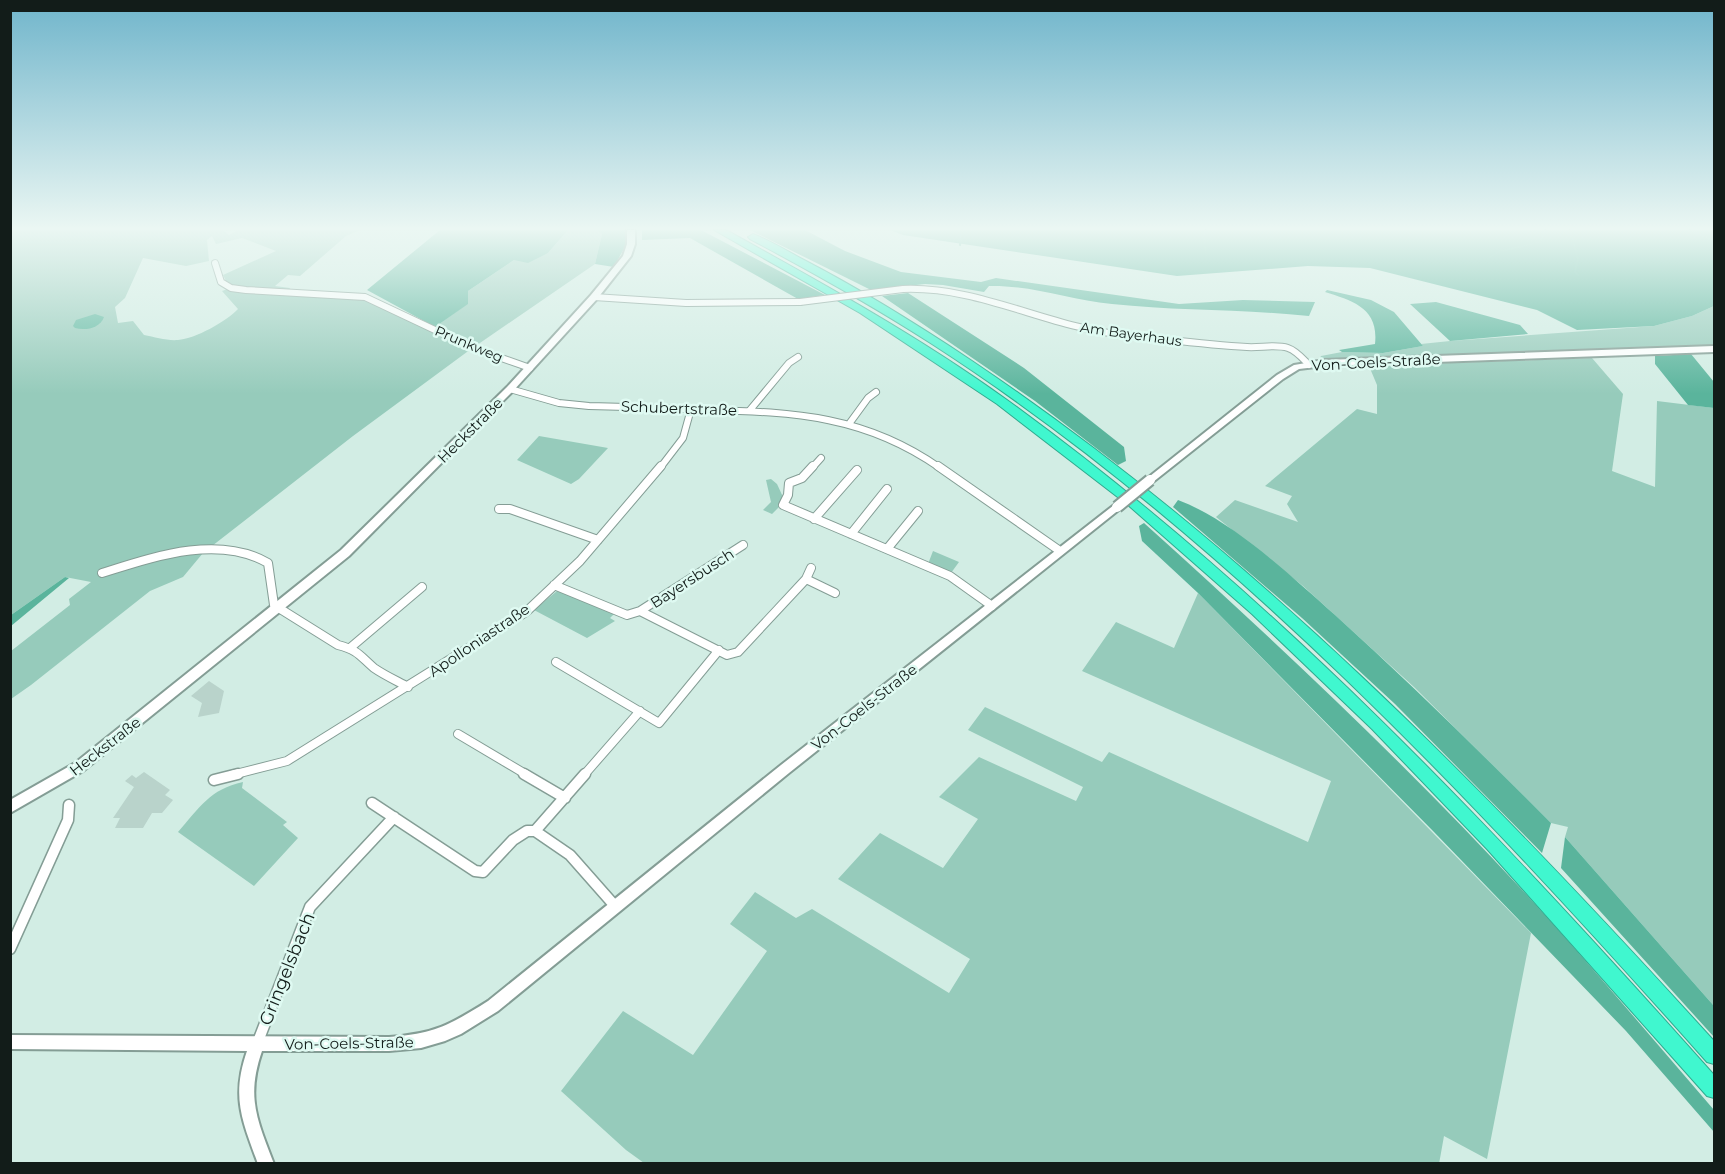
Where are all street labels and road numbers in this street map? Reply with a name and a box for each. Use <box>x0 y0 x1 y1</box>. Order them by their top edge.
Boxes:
street label: Am Bayerhaus <box>1079 318 1183 350</box>
street label: Prunkweg <box>432 322 506 366</box>
street label: Von-Coels-Straße <box>1311 349 1441 375</box>
street label: Heckstraße <box>433 393 507 467</box>
street label: Schubertstraße <box>621 396 737 420</box>
street label: Bayersbusch <box>646 544 738 612</box>
street label: Apolloniastraße <box>425 599 533 681</box>
street label: Von-Coels-Straße <box>807 660 921 754</box>
street label: Heckstraße <box>66 712 144 780</box>
street label: Gringelsbach <box>254 909 320 1029</box>
street label: Von-Coels-Straße <box>284 1032 414 1054</box>

